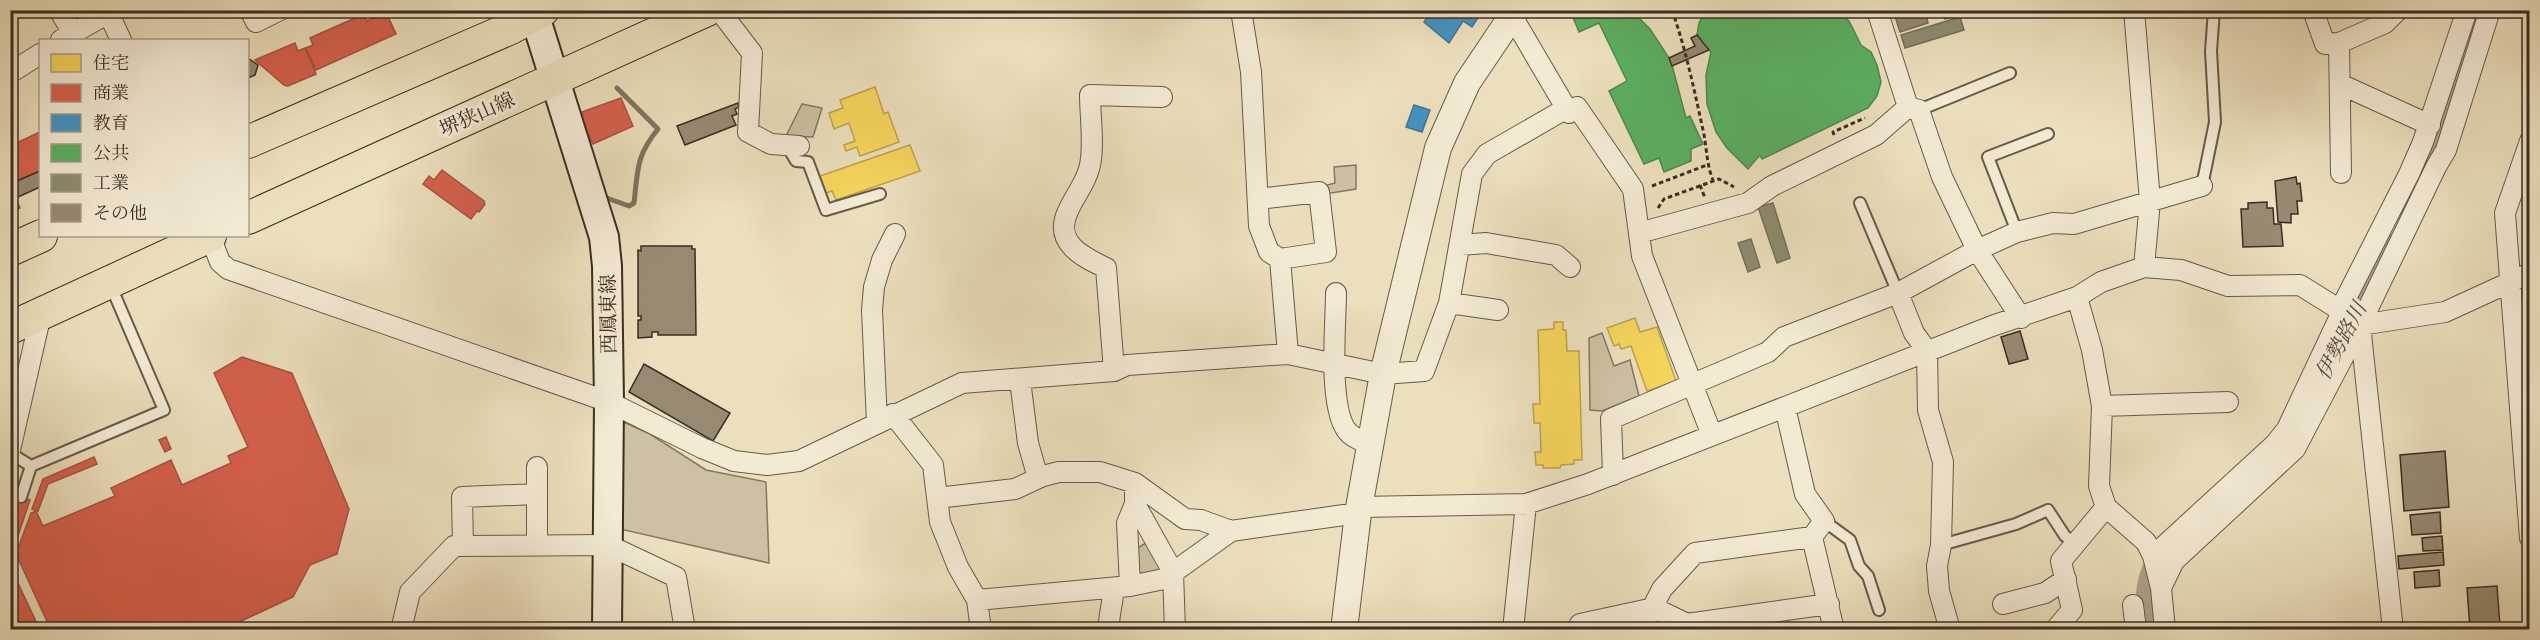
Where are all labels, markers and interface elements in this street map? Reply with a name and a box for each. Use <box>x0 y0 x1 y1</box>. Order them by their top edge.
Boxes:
legend <box>39 39 249 237</box>
text: 住宅 <box>93 51 129 74</box>
text: 商業 <box>93 81 129 104</box>
street label: 堺狭山線 <box>435 86 519 142</box>
text: 教育 <box>93 111 129 134</box>
text: 公共 <box>93 141 129 164</box>
text: 工業 <box>93 171 129 194</box>
text: その他 <box>93 201 147 224</box>
street label: 西鳳東線 <box>594 274 622 354</box>
water label: 伊勢路川 <box>2309 296 2373 384</box>

